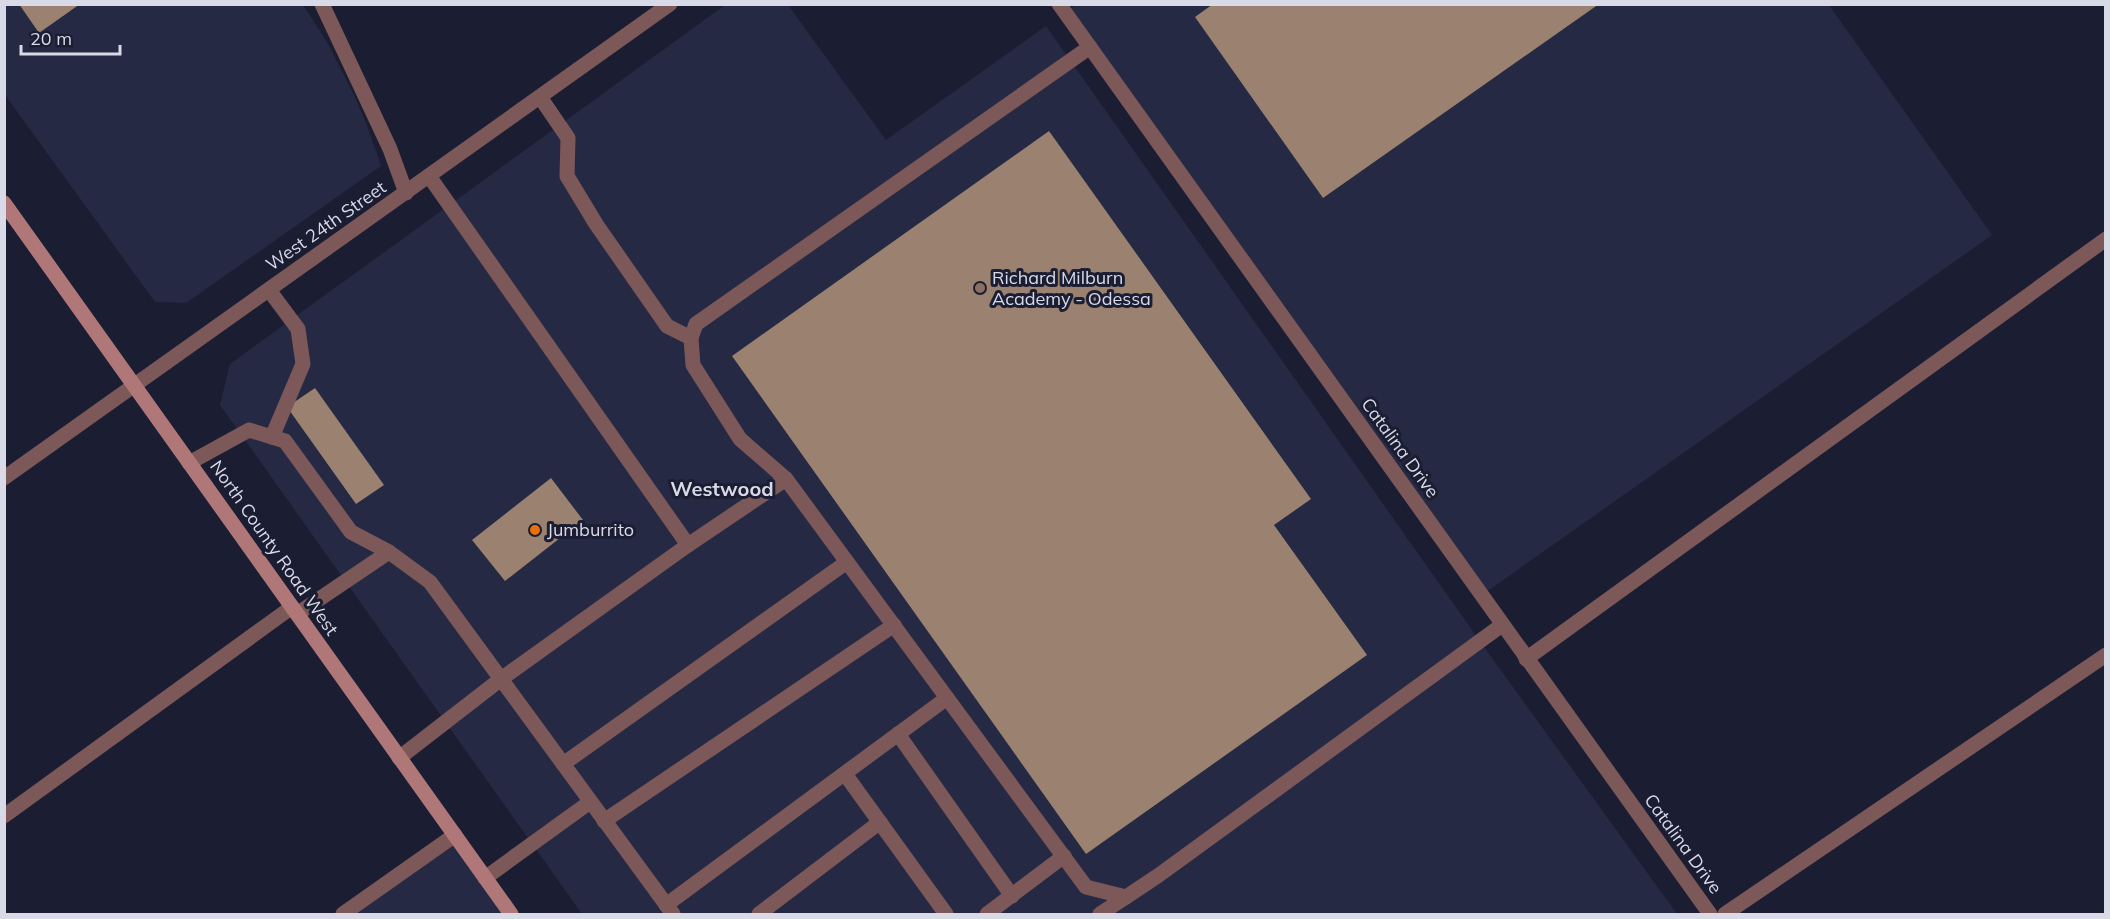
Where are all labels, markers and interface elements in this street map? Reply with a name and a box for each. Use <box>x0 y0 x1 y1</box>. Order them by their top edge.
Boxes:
scale bar <box>21 18 120 56</box>
text: 20 m <box>30 27 72 50</box>
street label: West 24th Street <box>261 176 390 276</box>
place label: Richard Milburn Academy - Odessa <box>992 266 1151 310</box>
marker: Richard Milburn Academy - Odessa <box>973 281 987 295</box>
street label: Catalina Drive <box>1356 393 1444 502</box>
street label: North County Road West <box>205 456 344 640</box>
district label: Westwood <box>670 476 774 501</box>
place label: Jumburrito <box>547 518 634 541</box>
marker: Jumburrito <box>528 523 542 537</box>
street label: Catalina Drive <box>1639 789 1727 898</box>

